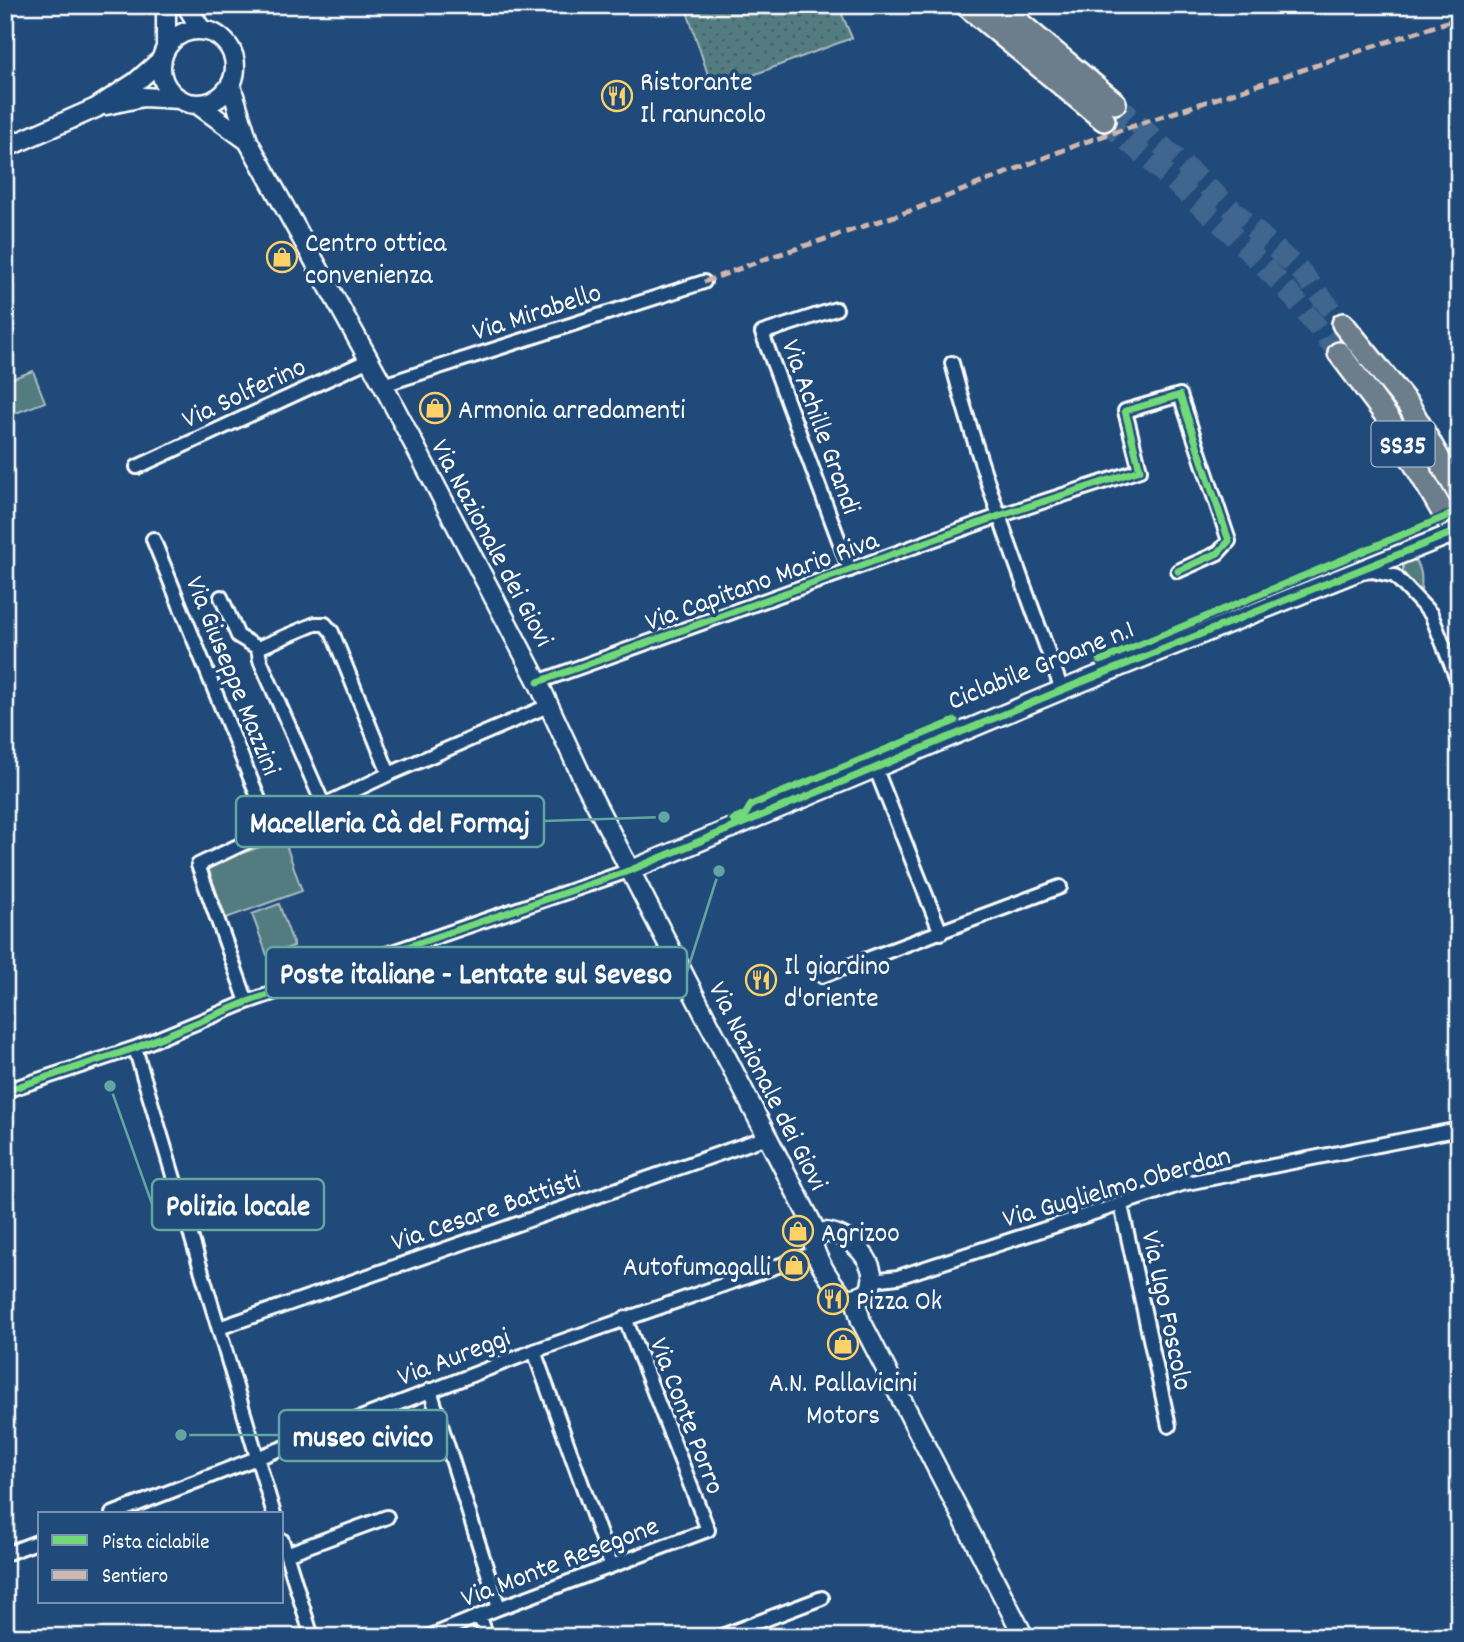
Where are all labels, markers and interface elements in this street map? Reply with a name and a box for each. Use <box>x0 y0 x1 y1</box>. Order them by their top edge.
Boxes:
place label: Ristorante Il ranuncolo <box>640 65 766 137</box>
restaurant icon: Ristorante Il ranuncolo <box>600 79 634 113</box>
place label: Centro ottica convenienza <box>305 226 447 298</box>
shop icon: Centro ottica convenienza <box>265 240 299 274</box>
street label: Via Mirabello <box>468 275 607 354</box>
street label: Via Achille Grandi <box>768 335 868 521</box>
street label: Via Solferino <box>177 349 314 442</box>
shop icon: Armonia arredamenti <box>418 391 452 425</box>
place label: Armonia arredamenti <box>458 393 685 433</box>
road number: SS35 <box>1372 422 1434 466</box>
street label: Via Nazionale dei Giovi <box>418 433 561 655</box>
street label: Via Capitano Mario Riva <box>640 523 886 645</box>
street label: Via Giuseppe Mazzini <box>172 571 289 783</box>
street label: Ciclabile Groane n.1 <box>943 612 1141 723</box>
callout: Macelleria Cà del Formaj <box>236 796 544 847</box>
text: Macelleria Cà del Formaj <box>250 805 530 848</box>
callout: Poste italiane - Lentate sul Seveso <box>266 947 687 998</box>
place label: Il giardino d'oriente <box>784 949 890 1021</box>
text: Poste italiane - Lentate sul Seveso <box>280 956 672 999</box>
restaurant icon: Il giardino d'oriente <box>744 963 778 997</box>
street label: Via Nazionale dei Giovi <box>695 976 836 1199</box>
street label: Via Guglielmo Oberdan <box>999 1138 1236 1242</box>
street label: Via Cesare Battisti <box>387 1163 587 1265</box>
callout: Polizia locale <box>152 1179 324 1230</box>
text: Polizia locale <box>166 1188 310 1231</box>
shop icon: Agrizoo <box>781 1214 815 1248</box>
place label: Agrizoo <box>821 1216 900 1256</box>
street label: Via Ugo Foscolo <box>1128 1227 1201 1395</box>
shop icon: Autofumagalli <box>777 1248 811 1282</box>
place label: Autofumagalli <box>623 1250 771 1290</box>
restaurant icon: Pizza Ok <box>816 1282 850 1316</box>
place label: Pizza Ok <box>856 1284 942 1324</box>
street label: Via Aureggi <box>393 1320 517 1399</box>
shop icon: A.N. Pallavicini Motors <box>826 1327 860 1361</box>
street label: Via Conte Porro <box>636 1333 733 1501</box>
place label: A.N. Pallavicini Motors <box>769 1366 917 1438</box>
callout: museo civico <box>279 1410 447 1461</box>
text: museo civico <box>293 1419 433 1462</box>
street label: Via Monte Resegone <box>456 1509 666 1621</box>
legend <box>38 1512 284 1604</box>
text: Pista ciclabile <box>102 1529 209 1559</box>
text: Sentiero <box>102 1563 168 1593</box>

